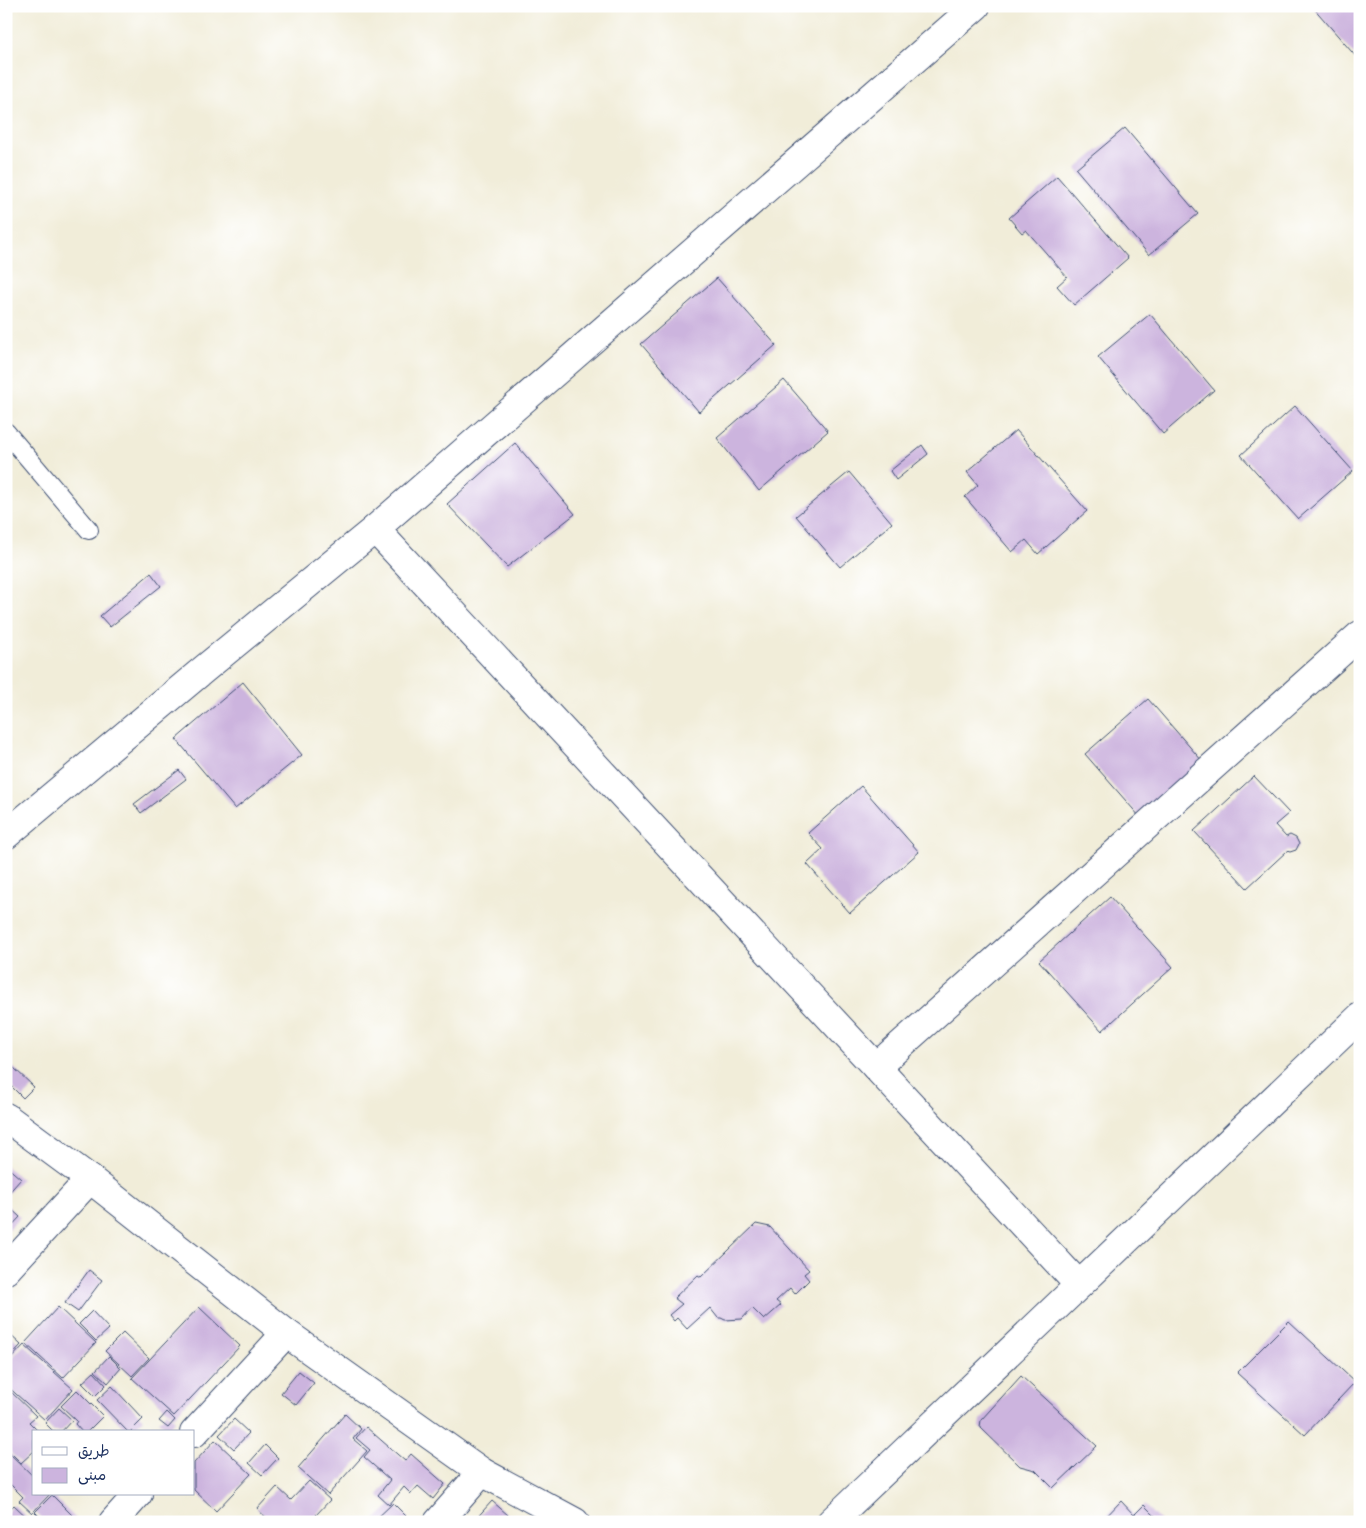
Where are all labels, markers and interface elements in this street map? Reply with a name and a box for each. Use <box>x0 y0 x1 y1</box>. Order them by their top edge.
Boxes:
legend <box>32 1430 195 1496</box>
text: طريق <box>78 1442 110 1462</box>
text: مبنى <box>78 1466 106 1486</box>

